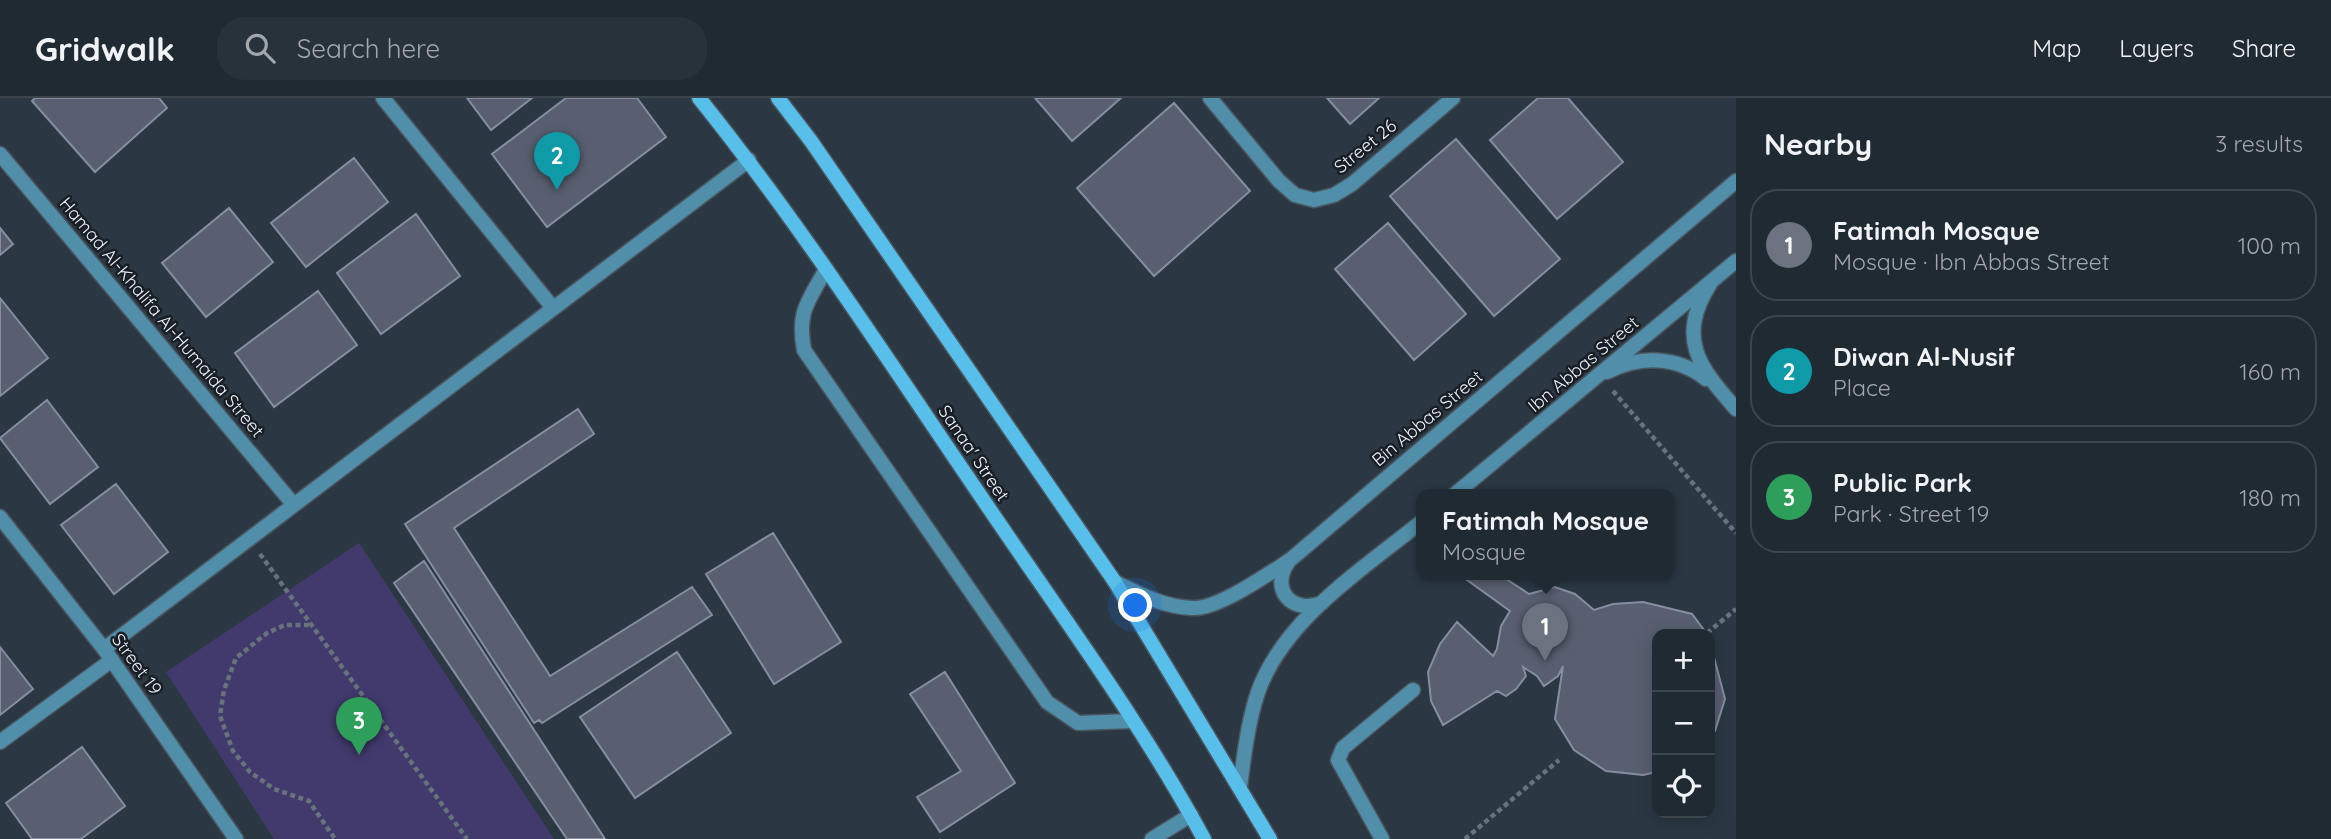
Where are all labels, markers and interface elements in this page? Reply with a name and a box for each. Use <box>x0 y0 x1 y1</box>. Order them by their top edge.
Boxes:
search box <box>217 17 707 80</box>
text: Gridwalk <box>35 28 175 69</box>
icon: search <box>241 29 279 67</box>
text: Search here <box>297 32 440 65</box>
text: Map <box>2032 33 2081 63</box>
text: Layers <box>2119 33 2194 63</box>
text: Share <box>2232 33 2296 63</box>
street label: Street 26 <box>1329 114 1401 178</box>
text: Nearby <box>1764 125 1872 163</box>
text: 3 results <box>2215 129 2303 158</box>
pin: 2 <box>534 132 580 190</box>
street label: Hamad Al-Khalifa Al-Humaida Street <box>55 192 269 442</box>
text: Fatimah Mosque <box>1833 214 2040 247</box>
text: 1 <box>1785 231 1793 260</box>
text: 100 m <box>2238 231 2301 260</box>
text: Mosque · Ibn Abbas Street <box>1833 247 2110 276</box>
street label: Ibn Abbas Street <box>1523 311 1643 417</box>
text: Diwan Al-Nusif <box>1833 340 2015 373</box>
text: 2 <box>1782 357 1796 386</box>
text: 160 m <box>2239 357 2301 386</box>
street label: Bin Abbas Street <box>1367 365 1487 471</box>
text: Place <box>1833 373 1891 402</box>
street label: Sanaa' Street <box>933 401 1015 505</box>
text: Public Park <box>1833 466 1972 499</box>
text: 3 <box>1783 483 1795 512</box>
text: 180 m <box>2239 483 2301 512</box>
popup <box>1416 489 1675 580</box>
text: Park · Street 19 <box>1833 499 1989 528</box>
text: Fatimah Mosque <box>1442 504 1649 537</box>
text: Mosque <box>1442 537 1526 566</box>
your location <box>1118 588 1152 622</box>
pin: 1 <box>1522 603 1568 661</box>
street label: Street 19 <box>107 629 167 699</box>
map controls <box>1652 629 1715 818</box>
button: + <box>1652 629 1715 692</box>
button: − <box>1652 692 1715 755</box>
pin: 3 <box>336 697 382 755</box>
button: locate <box>1652 755 1715 818</box>

